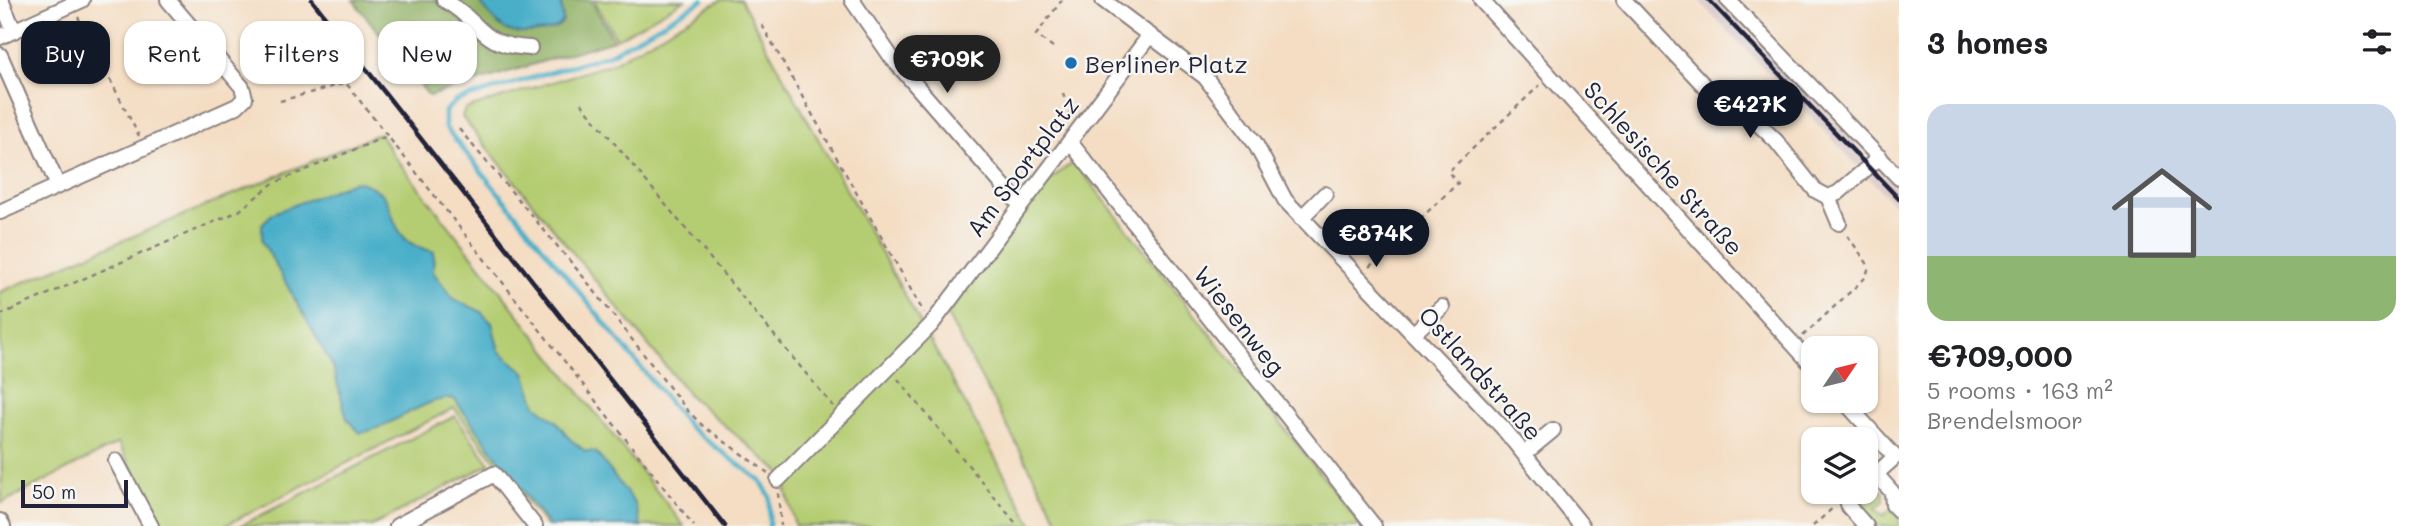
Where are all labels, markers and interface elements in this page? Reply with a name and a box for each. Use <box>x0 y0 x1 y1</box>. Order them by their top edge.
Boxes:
chip: Buy <box>21 21 110 84</box>
chip: Rent <box>124 21 226 84</box>
chip: Filters <box>240 21 364 84</box>
chip: New <box>378 21 477 84</box>
text: 3 homes <box>1927 22 2048 62</box>
icon: filters <box>2358 23 2396 61</box>
pin: €709K <box>898 36 996 95</box>
text: €709K <box>909 43 985 73</box>
place label: Berliner Platz <box>1085 48 1248 79</box>
marker: Berliner Platz <box>1063 55 1079 71</box>
street label: Schlesische Straße <box>1578 74 1750 262</box>
pin: €427K <box>1701 80 1799 140</box>
text: €427K <box>1713 88 1787 118</box>
street label: Am Sportplatz <box>959 89 1085 243</box>
icon: home <box>2099 150 2225 276</box>
pin: €874K <box>1327 210 1425 269</box>
text: €874K <box>1338 217 1414 247</box>
street label: Wiesenweg <box>1188 259 1292 381</box>
street label: Ostlandstraße <box>1413 299 1549 447</box>
text: €709,000 <box>1927 335 2072 375</box>
north arrow <box>1801 336 1878 413</box>
map controls <box>1801 336 1878 504</box>
text: 5 rooms · 163 m² <box>1927 375 2113 405</box>
text: Brendelsmoor <box>1927 405 2083 435</box>
button: layers <box>1801 427 1878 504</box>
scale bar <box>21 477 128 509</box>
text: 50 m <box>32 479 76 504</box>

